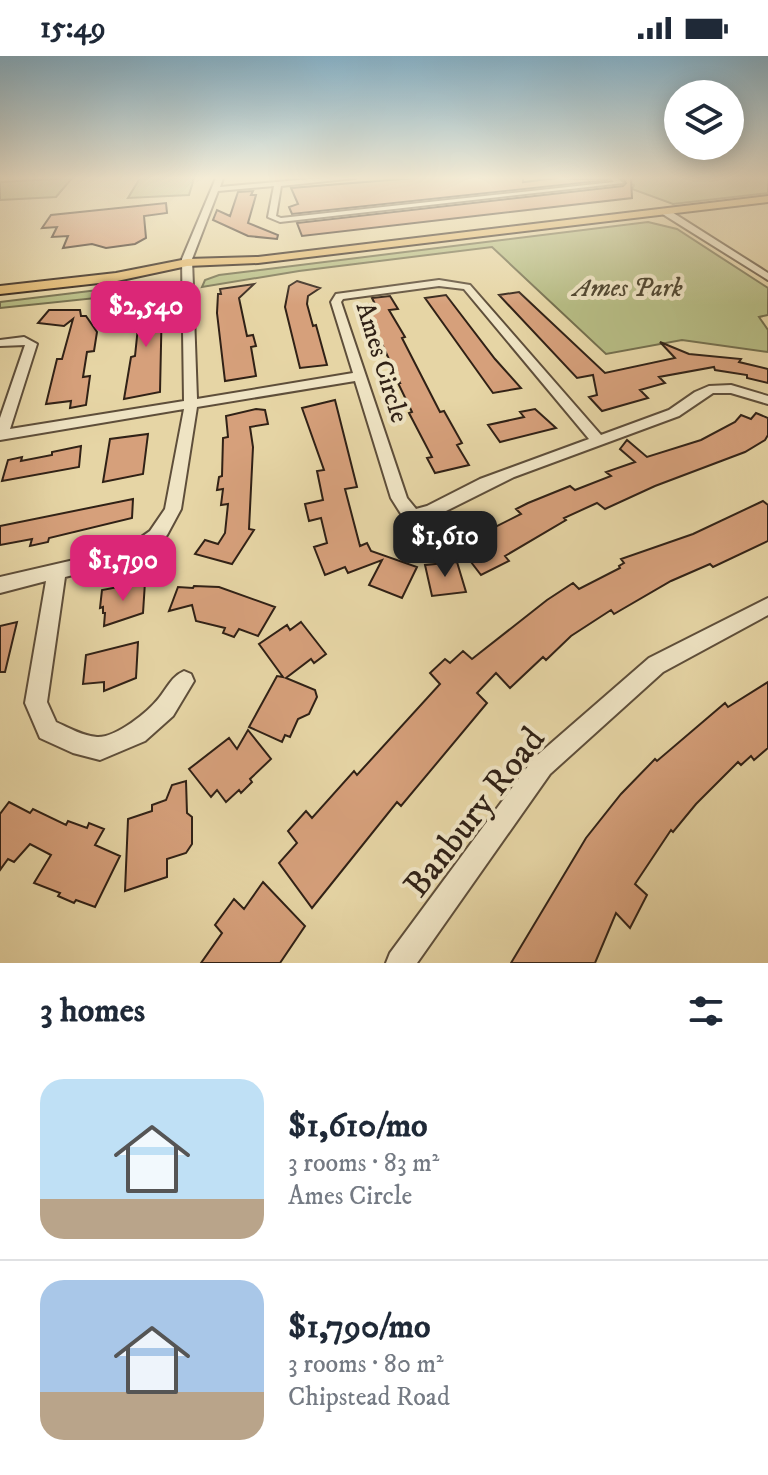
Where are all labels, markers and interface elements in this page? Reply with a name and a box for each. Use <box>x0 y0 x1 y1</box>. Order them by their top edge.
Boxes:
text: 15:49 <box>40 10 106 47</box>
map controls <box>664 80 744 160</box>
button: layers <box>664 80 744 160</box>
park label: Ames Park <box>570 272 683 305</box>
pin: $2,540 <box>81 281 211 349</box>
text: $2,540 <box>109 290 183 323</box>
street label: Ames Circle <box>348 298 415 427</box>
pin: $1,610 <box>380 511 510 579</box>
text: $1,610 <box>411 520 479 553</box>
pin: $1,790 <box>58 535 188 603</box>
text: $1,790 <box>88 544 158 577</box>
street label: Banbury Road <box>394 718 555 907</box>
icon: filters <box>684 989 728 1033</box>
text: 3 homes <box>40 990 145 1032</box>
text: $1,610/mo <box>288 1105 428 1147</box>
icon: home <box>104 1111 200 1207</box>
text: 3 rooms · 83 m² <box>288 1147 439 1180</box>
text: Ames Circle <box>288 1180 412 1213</box>
text: $1,790/mo <box>288 1306 430 1348</box>
icon: home <box>104 1312 200 1408</box>
text: 3 rooms · 80 m² <box>288 1348 444 1381</box>
text: Chipstead Road <box>288 1381 450 1414</box>

